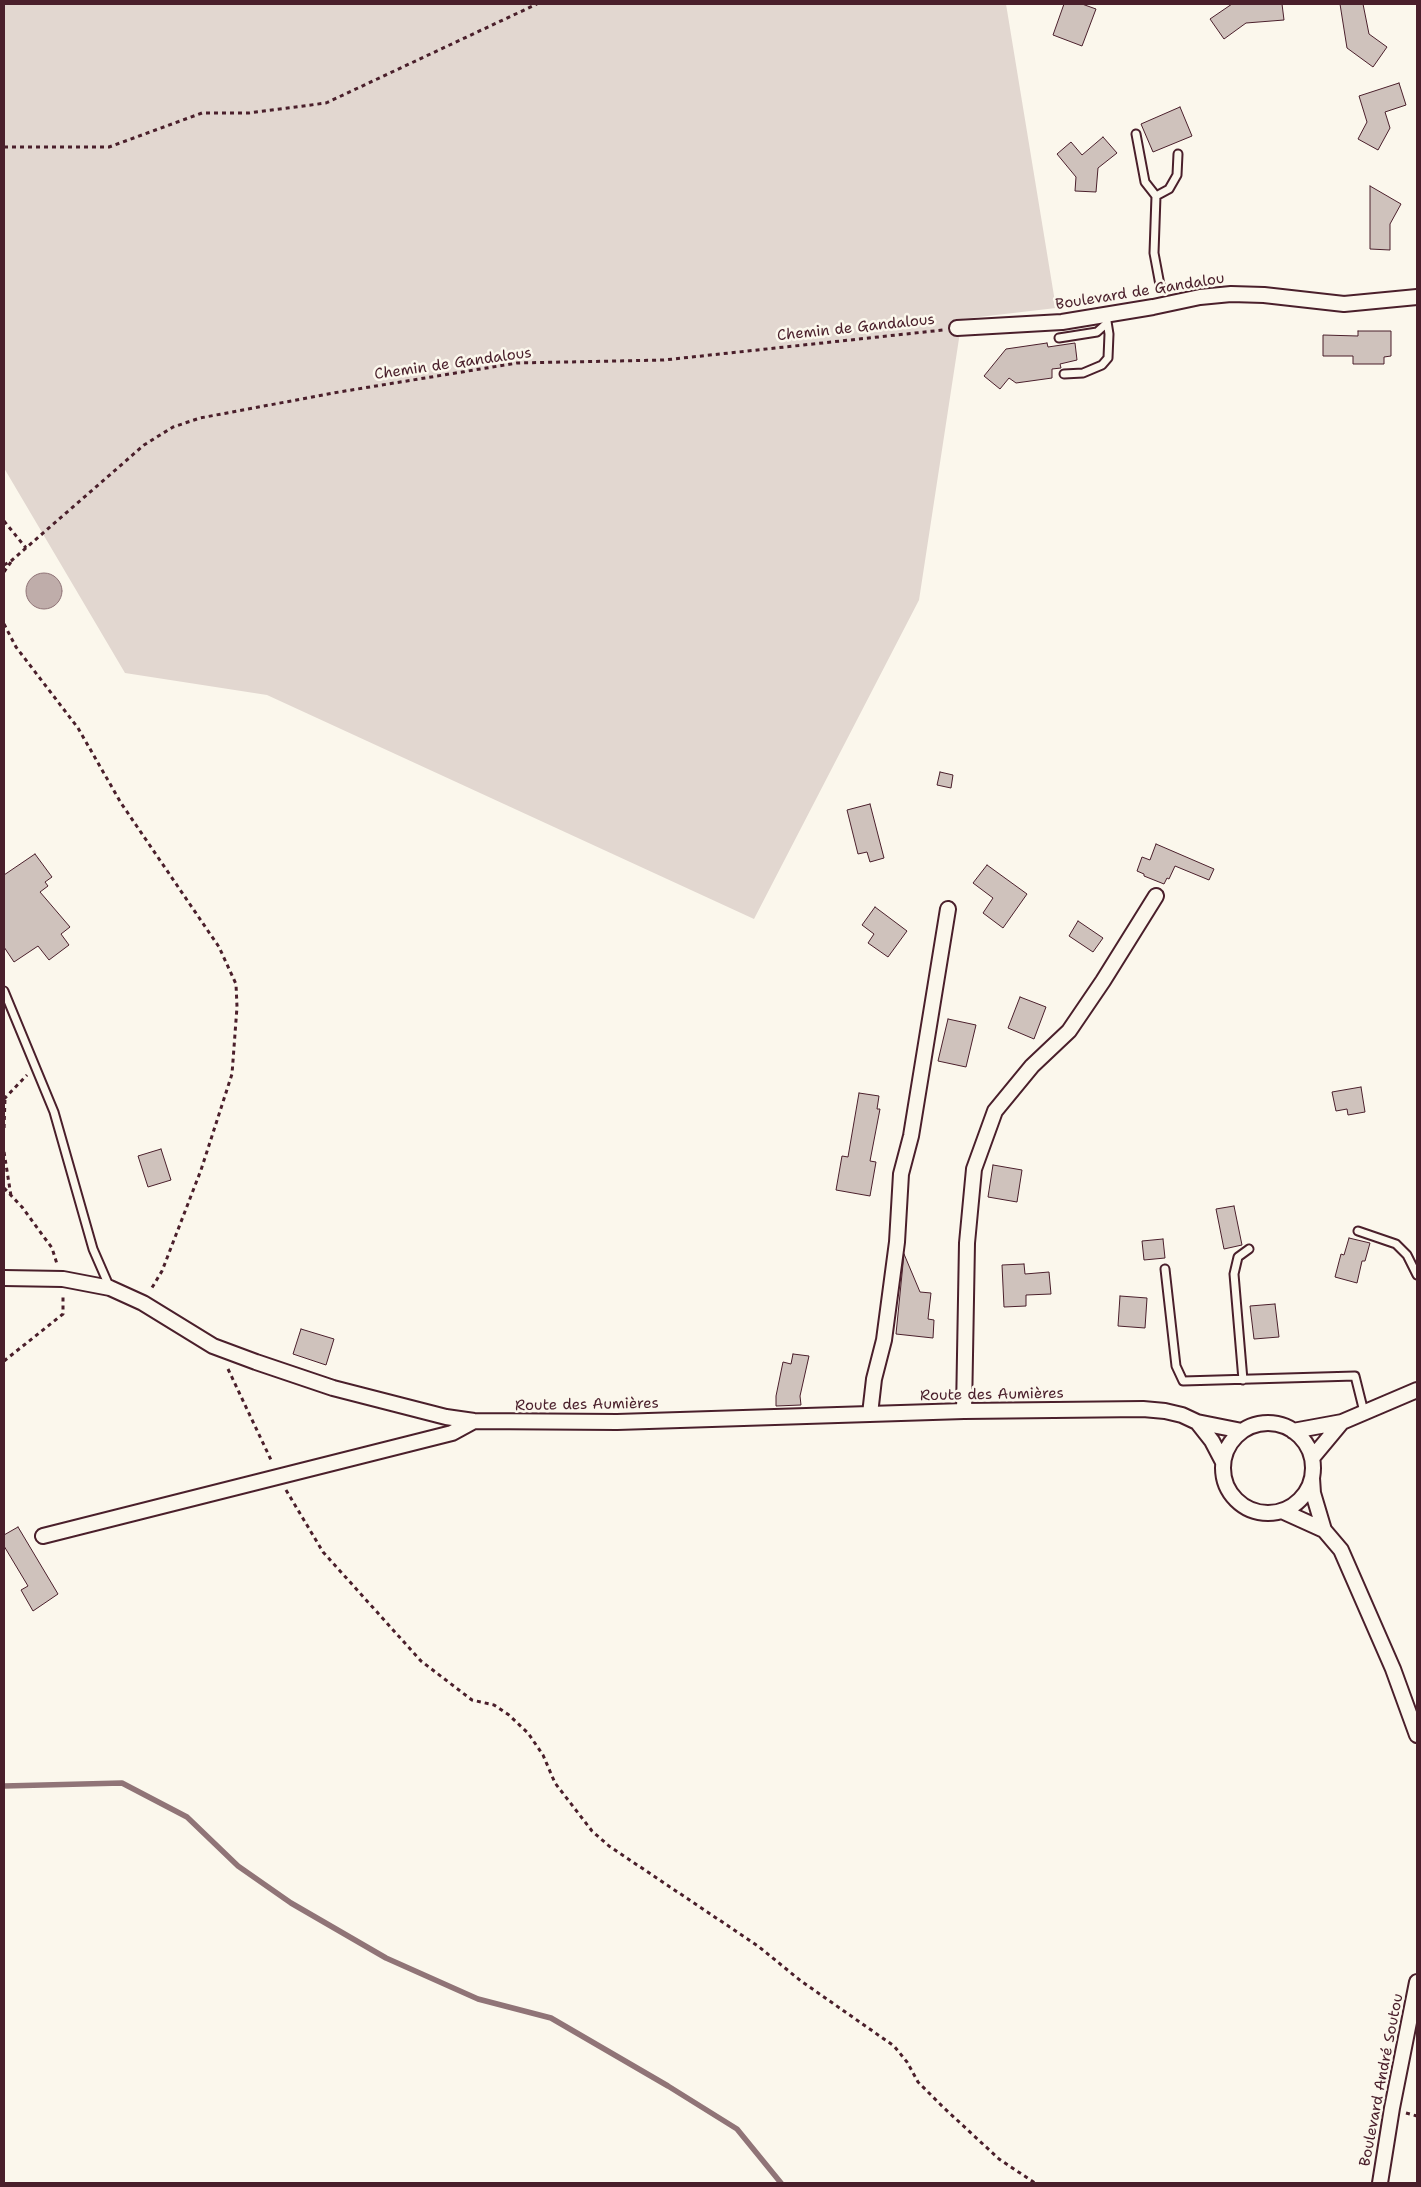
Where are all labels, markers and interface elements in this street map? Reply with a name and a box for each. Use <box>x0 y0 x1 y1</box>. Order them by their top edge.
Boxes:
street label: Boulevard de Gandalou <box>1054 270 1226 314</box>
street label: Chemin de Gandalous <box>776 311 936 345</box>
street label: Chemin de Gandalous <box>373 344 533 384</box>
street label: Route des Aumières <box>920 1385 1064 1405</box>
street label: Route des Aumières <box>515 1395 659 1415</box>
street label: Boulevard André Soutou <box>1356 1992 1408 2168</box>

